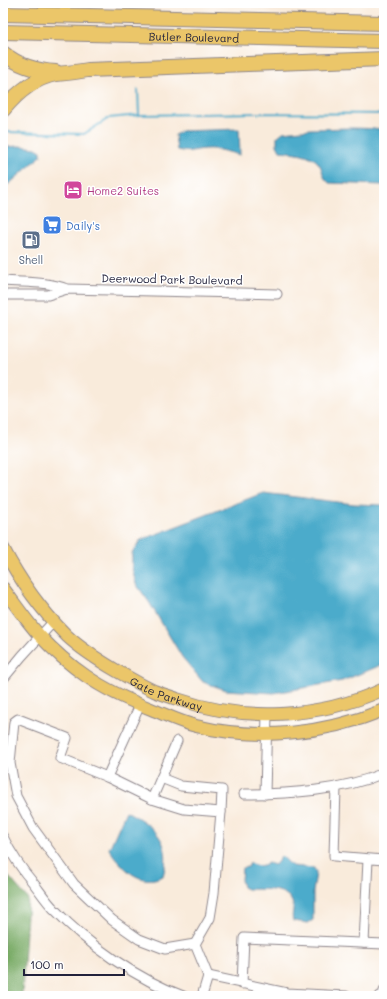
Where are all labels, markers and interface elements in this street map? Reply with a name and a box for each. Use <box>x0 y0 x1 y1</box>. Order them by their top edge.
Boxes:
street label: Butler Boulevard <box>149 28 239 45</box>
hotel icon: Home2 Suites <box>62 179 84 201</box>
place label: Home2 Suites <box>87 183 159 198</box>
supermarket icon: Daily's <box>41 214 63 236</box>
place label: Daily's <box>66 218 100 233</box>
fuel station icon: Shell <box>20 229 42 251</box>
place label: Shell <box>19 252 43 267</box>
street label: Deerwood Park Boulevard <box>101 270 243 288</box>
street label: Gate Parkway <box>128 673 204 714</box>
scale bar <box>24 951 124 977</box>
text: 100 m <box>30 956 64 972</box>

